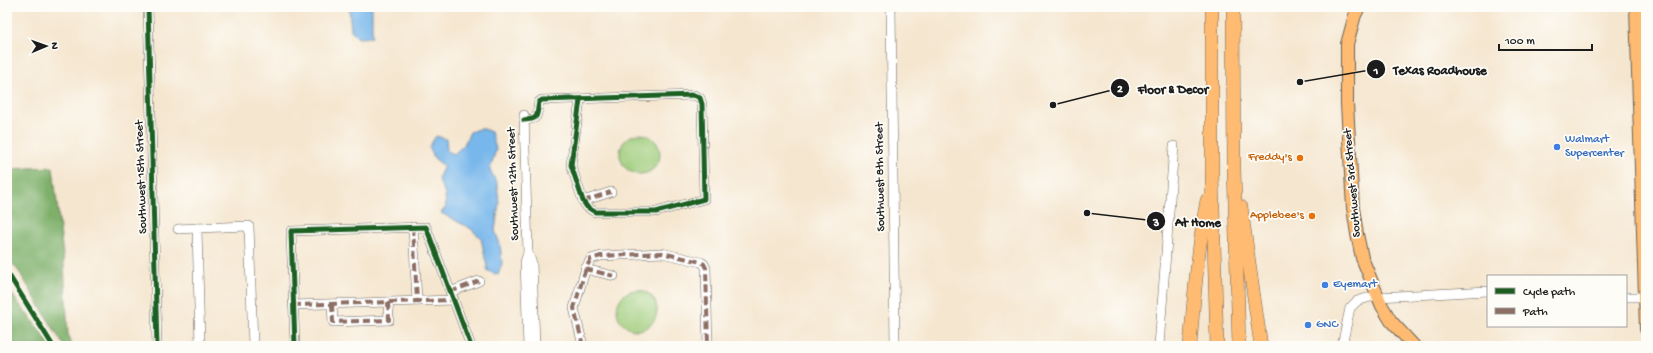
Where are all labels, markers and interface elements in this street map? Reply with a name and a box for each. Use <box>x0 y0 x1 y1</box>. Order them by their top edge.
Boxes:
north arrow <box>26 26 66 66</box>
scale bar <box>1499 26 1592 52</box>
text: 100 m <box>1504 35 1535 49</box>
text: N <box>48 42 60 50</box>
callout: Texas Roadhouse <box>1366 57 1495 82</box>
text: Texas Roadhouse <box>1392 64 1488 79</box>
text: 1 <box>1373 65 1379 79</box>
callout: Floor & Decor <box>1110 76 1217 101</box>
text: 2 <box>1117 83 1123 97</box>
text: Floor & Decor <box>1137 83 1210 98</box>
street label: Southwest 15th Street <box>133 119 151 234</box>
street label: Southwest 8th Street <box>873 121 889 232</box>
street label: Southwest 12th Street <box>505 126 523 241</box>
street label: Southwest 3rd Street <box>1341 127 1365 238</box>
place label: Walmart Supercenter <box>1565 133 1626 161</box>
marker: Walmart Supercenter <box>1552 142 1562 152</box>
place label: Freddy's <box>1247 151 1293 165</box>
marker: Freddy's <box>1295 153 1305 163</box>
callout: At Home <box>1146 209 1229 234</box>
place label: Applebee's <box>1250 209 1305 223</box>
marker: Applebee's <box>1307 211 1317 221</box>
text: At Home <box>1174 216 1222 231</box>
text: 3 <box>1152 217 1159 231</box>
legend <box>1487 275 1627 327</box>
place label: Eyemart <box>1333 278 1378 292</box>
marker: Eyemart <box>1320 280 1330 290</box>
text: Cycle path <box>1523 286 1576 300</box>
text: Path <box>1522 306 1548 320</box>
place label: GNC <box>1316 318 1339 332</box>
marker: GNC <box>1303 320 1313 330</box>

